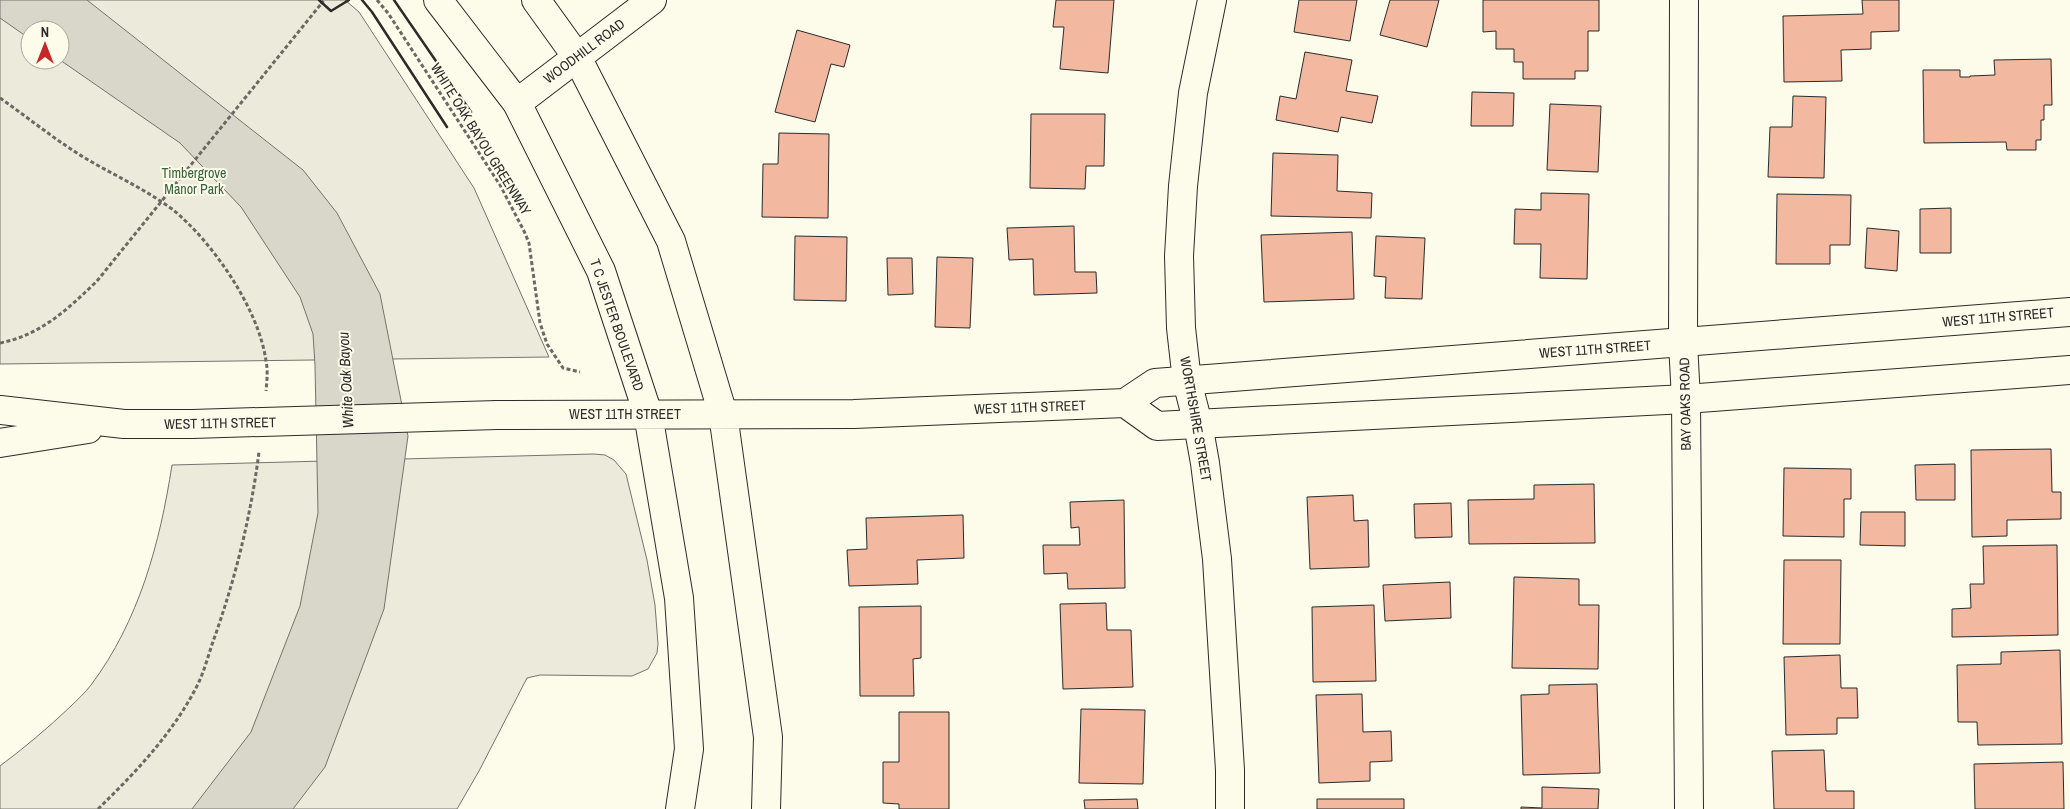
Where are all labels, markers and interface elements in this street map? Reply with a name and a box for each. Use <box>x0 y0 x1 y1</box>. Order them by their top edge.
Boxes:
street label: WOODHILL ROAD <box>540 15 628 87</box>
north arrow <box>20 20 70 70</box>
text: N <box>41 23 49 41</box>
street label: WHITE OAK BAYOU GREENWAY <box>427 60 535 219</box>
park label: Timbergrove Manor Park <box>162 164 226 198</box>
street label: T C JESTER BOULEVARD <box>586 257 648 393</box>
street label: WEST 11TH STREET <box>1941 303 2055 331</box>
water label: White Oak Bayou <box>332 331 359 429</box>
street label: WEST 11TH STREET <box>1539 336 1651 362</box>
street label: WORTHSHIRE STREET <box>1176 355 1216 483</box>
street label: BAY OAKS ROAD <box>1675 357 1695 451</box>
street label: WEST 11TH STREET <box>974 396 1086 418</box>
street label: WEST 11TH STREET <box>569 405 681 423</box>
street label: WEST 11TH STREET <box>164 413 276 433</box>

